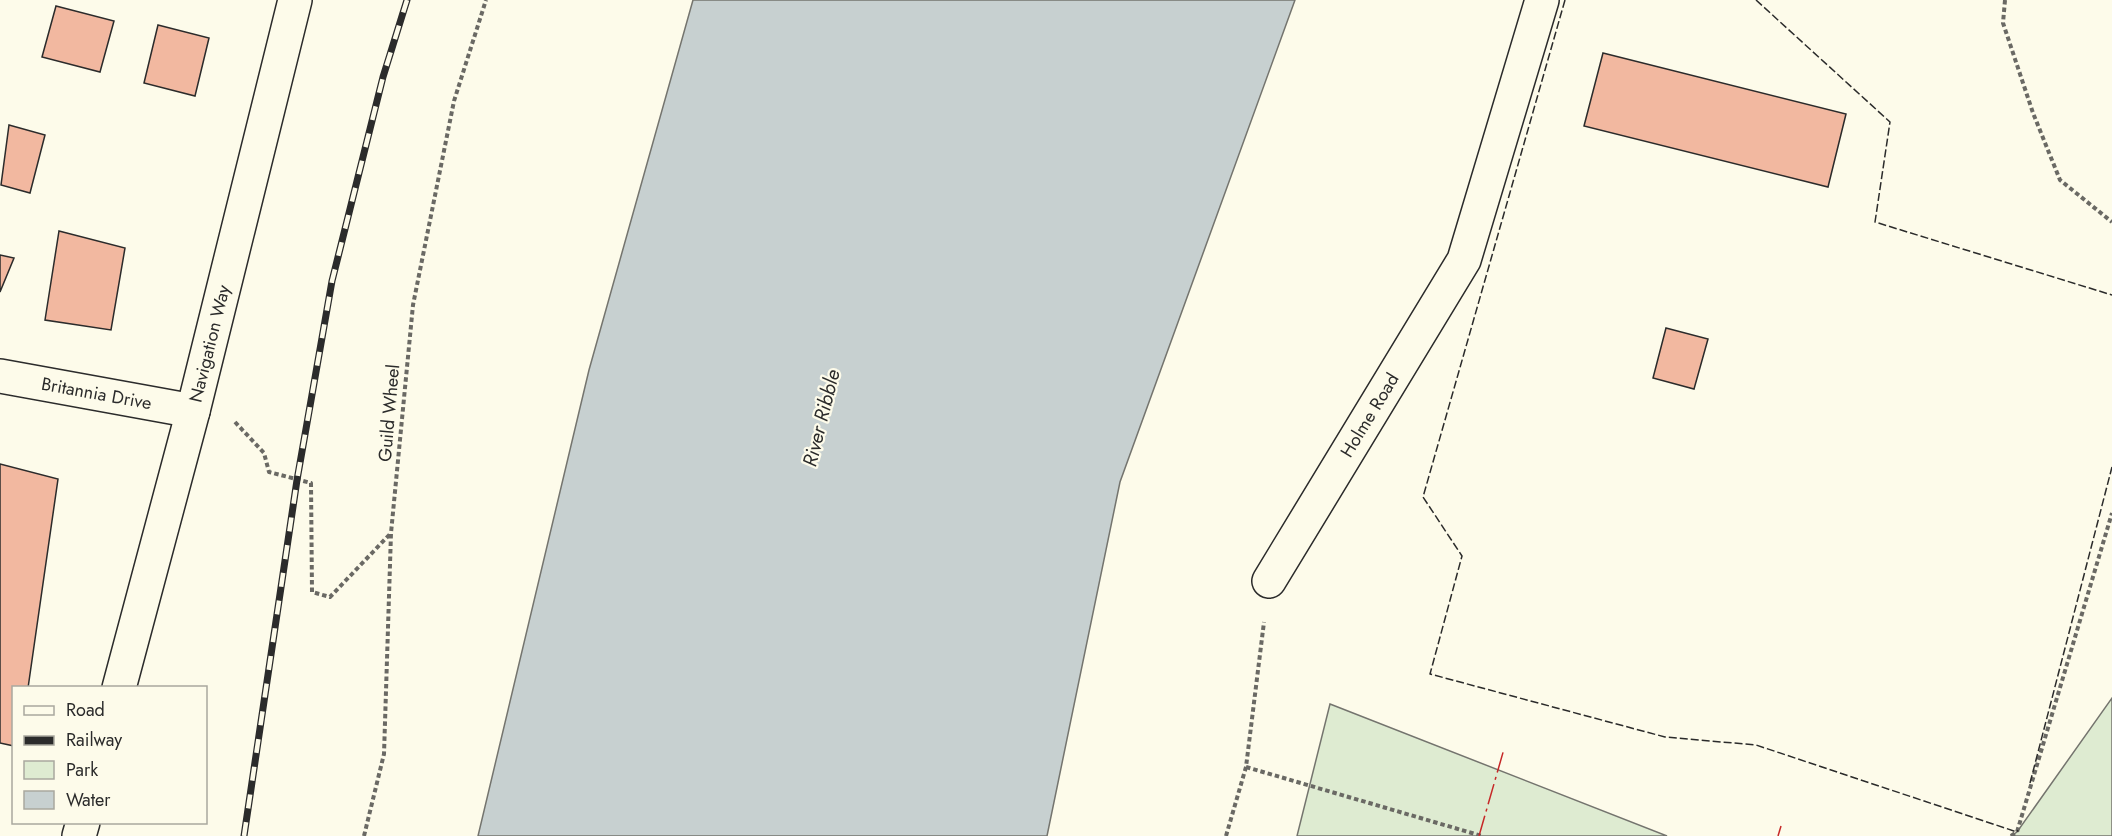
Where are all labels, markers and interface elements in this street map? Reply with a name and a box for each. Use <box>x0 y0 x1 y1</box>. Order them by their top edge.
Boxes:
street label: Navigation Way <box>183 282 237 405</box>
street label: Guild Wheel <box>372 363 406 463</box>
water label: River Ribble <box>795 366 848 470</box>
street label: Holme Road <box>1334 368 1405 462</box>
street label: Britannia Drive <box>39 371 154 416</box>
legend <box>12 686 207 824</box>
text: Road <box>66 697 105 723</box>
text: Railway <box>66 727 122 753</box>
text: Park <box>66 757 98 783</box>
text: Water <box>66 787 111 813</box>

